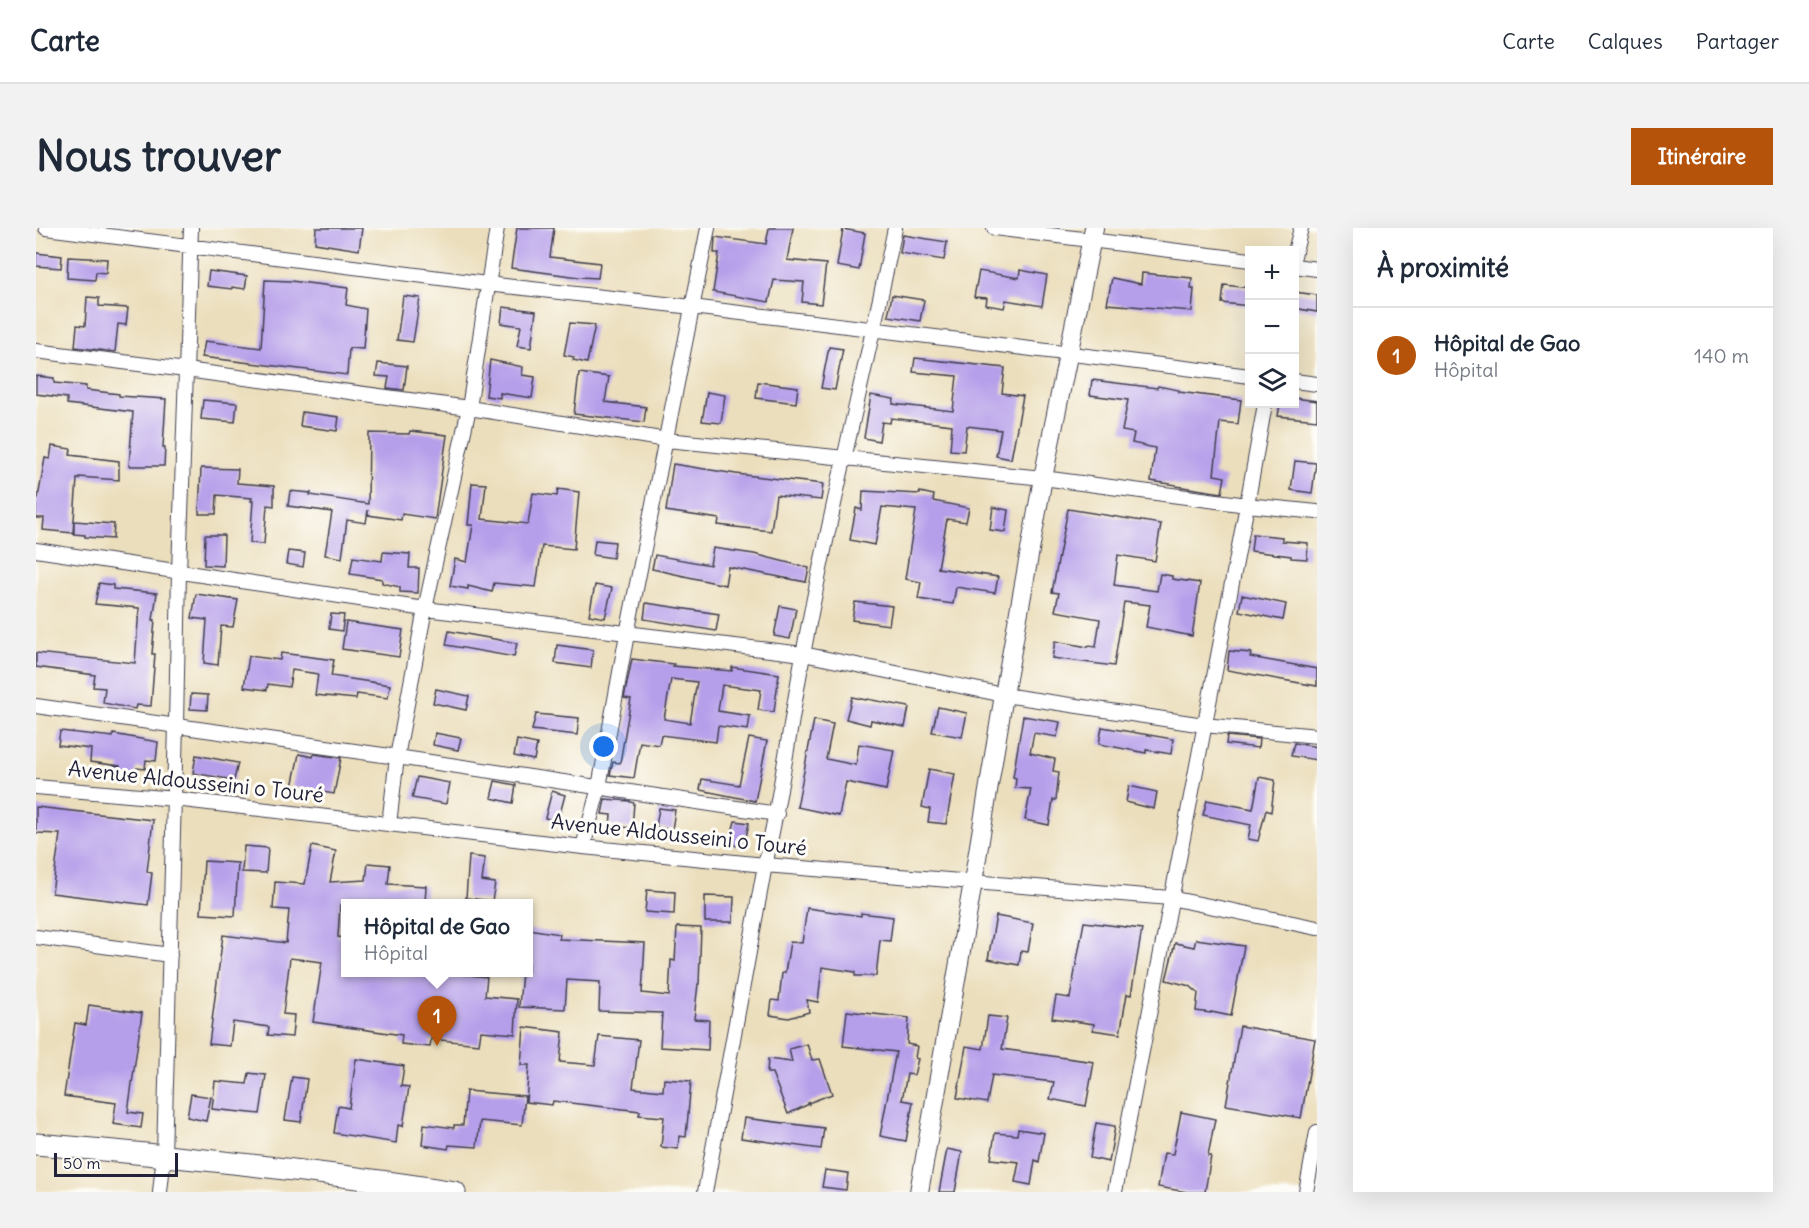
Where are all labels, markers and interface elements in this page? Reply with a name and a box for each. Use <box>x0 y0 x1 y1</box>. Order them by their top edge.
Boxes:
text: Carte <box>30 23 100 59</box>
text: Carte <box>1502 28 1555 55</box>
text: Calques <box>1588 28 1663 55</box>
text: Partager <box>1696 28 1779 55</box>
button: Itinéraire <box>1631 128 1773 185</box>
text: Nous trouver <box>36 130 281 182</box>
map controls <box>1245 246 1299 408</box>
button: + <box>1245 246 1299 300</box>
text: À proximité <box>1377 251 1509 284</box>
button: − <box>1245 300 1299 354</box>
text: Hôpital de Gao <box>1434 329 1580 357</box>
text: 1 <box>1393 343 1400 368</box>
text: 140 m <box>1694 343 1749 368</box>
button: layers <box>1245 354 1299 408</box>
text: Hôpital <box>1434 357 1498 382</box>
your location <box>589 732 618 761</box>
street label: Avenue Aldousseini o Touré <box>67 755 325 808</box>
street label: Avenue Aldousseini o Touré <box>550 808 808 861</box>
popup <box>341 899 533 977</box>
text: Hôpital de Gao <box>364 912 510 940</box>
text: Hôpital <box>364 940 428 965</box>
pin: 1 <box>418 996 456 1046</box>
scale bar <box>54 1150 178 1178</box>
text: 50 m <box>63 1153 101 1173</box>

